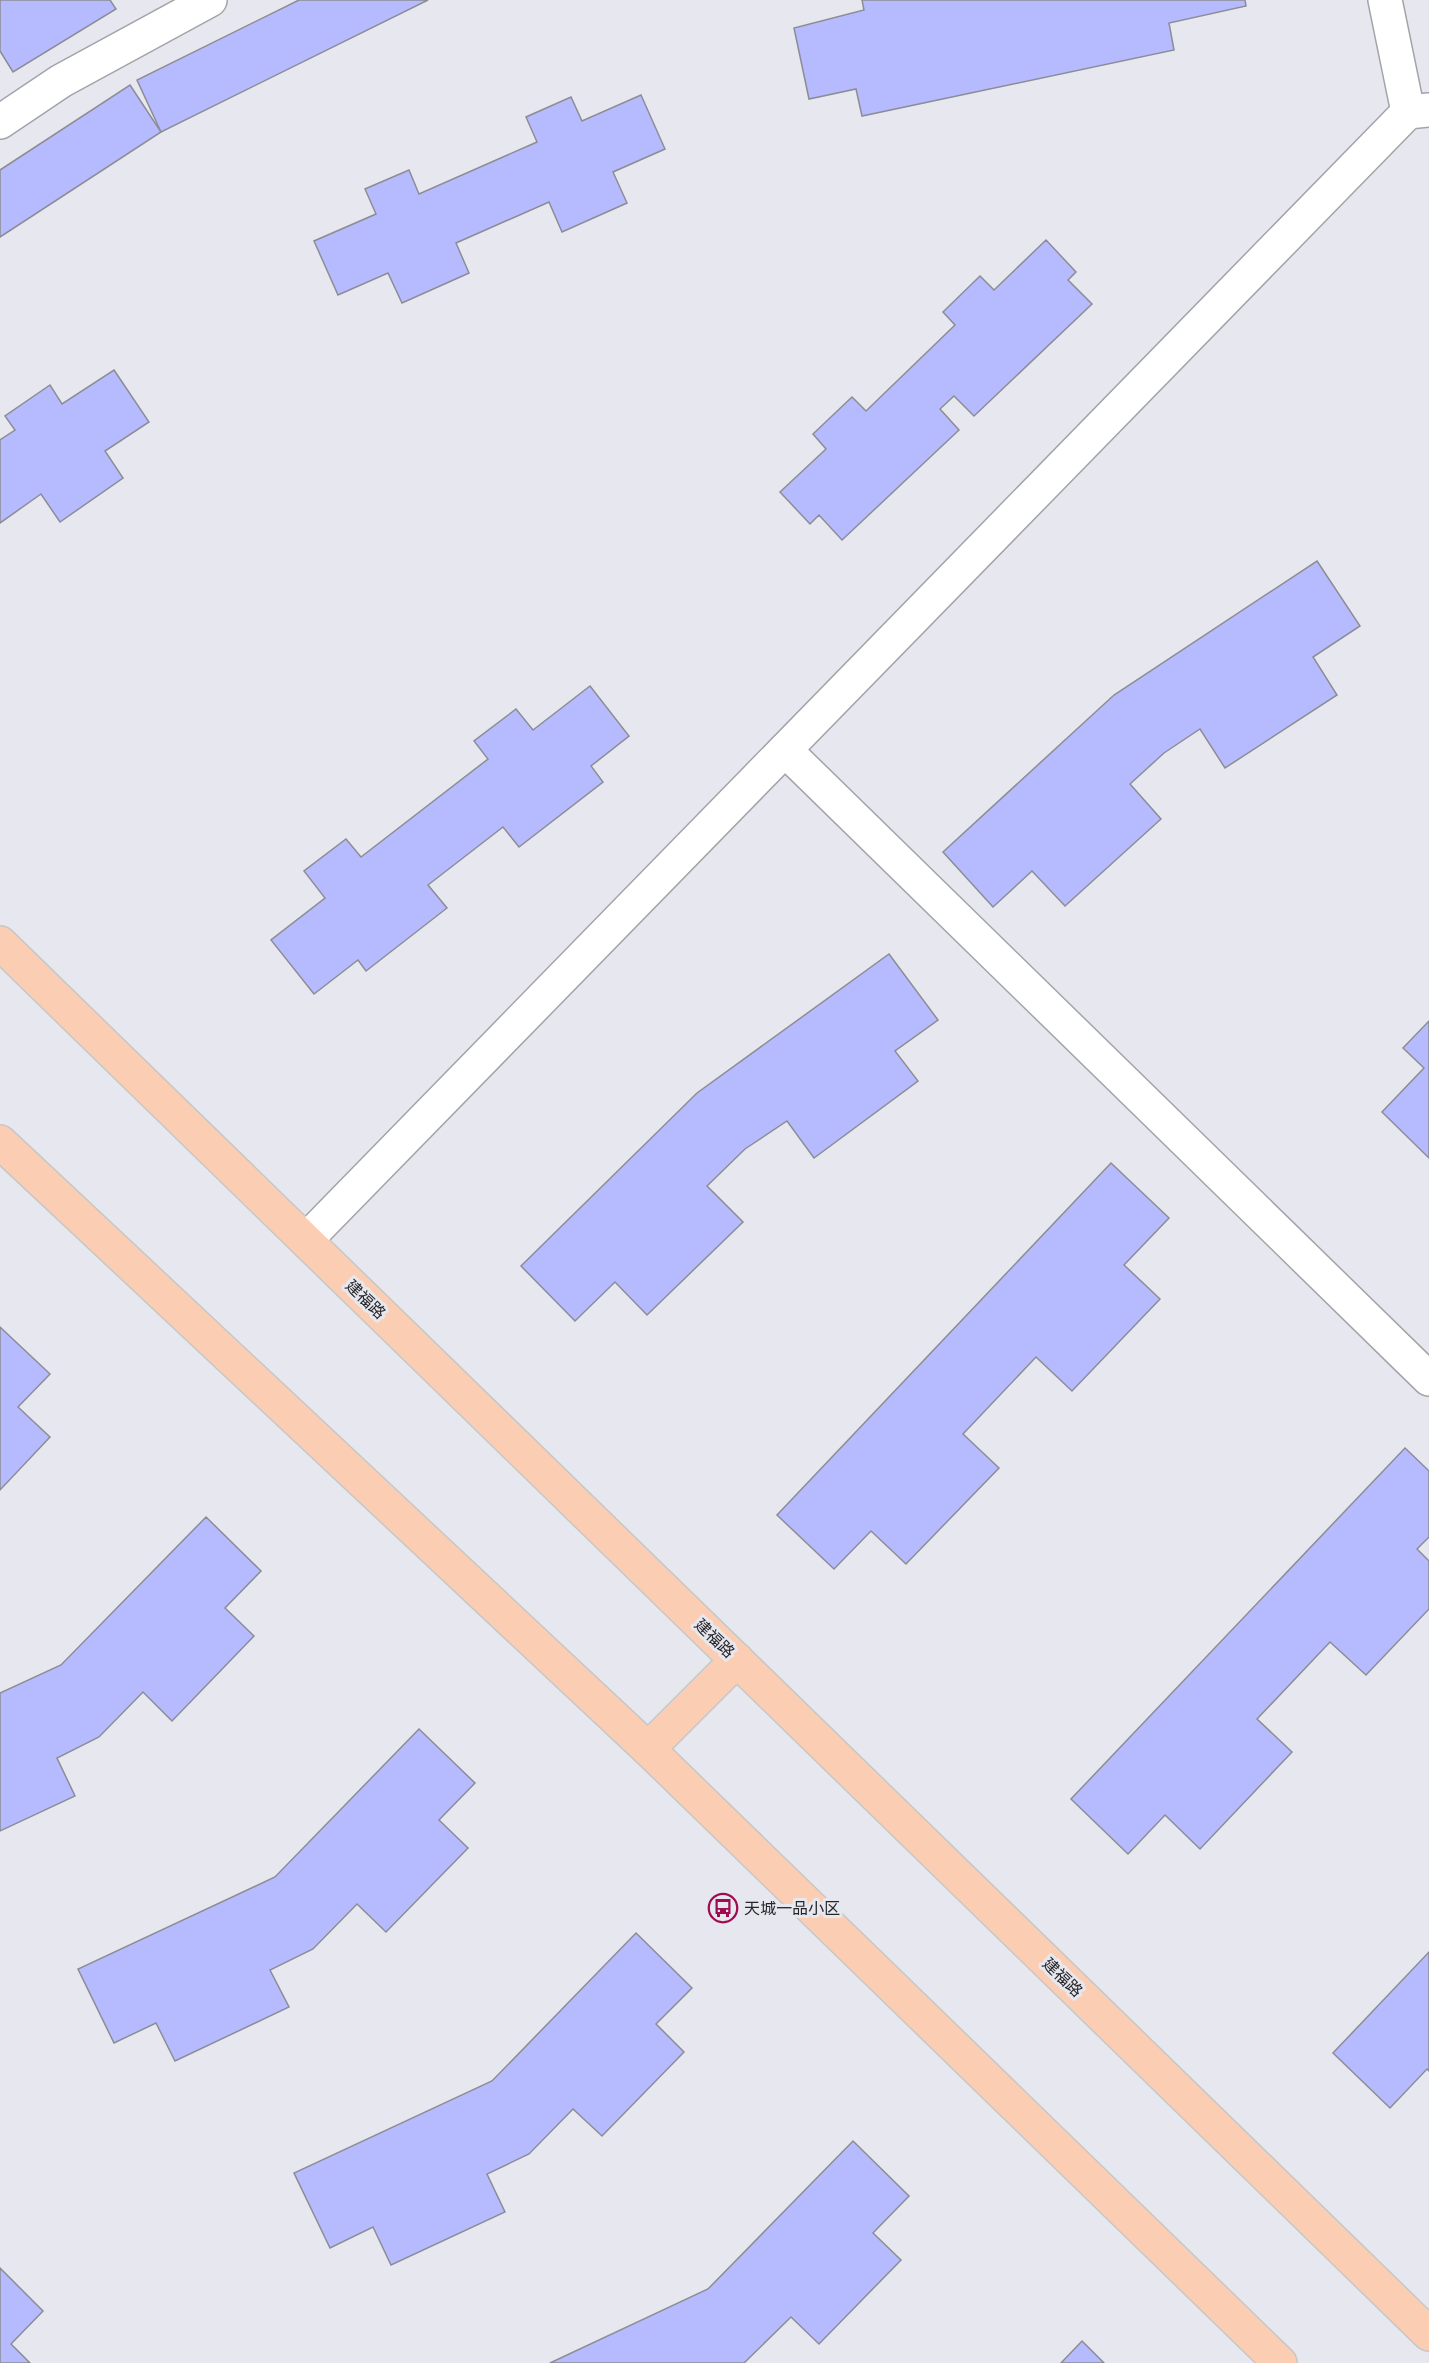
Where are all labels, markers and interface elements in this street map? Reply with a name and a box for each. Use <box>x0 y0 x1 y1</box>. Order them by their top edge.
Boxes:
street label: 建福路 <box>342 1275 390 1323</box>
street label: 建福路 <box>691 1614 739 1662</box>
bus stop icon: 天城一品小区 <box>707 1892 739 1924</box>
place label: 天城一品小区 <box>744 1898 840 1918</box>
street label: 建福路 <box>1039 1953 1087 2001</box>

